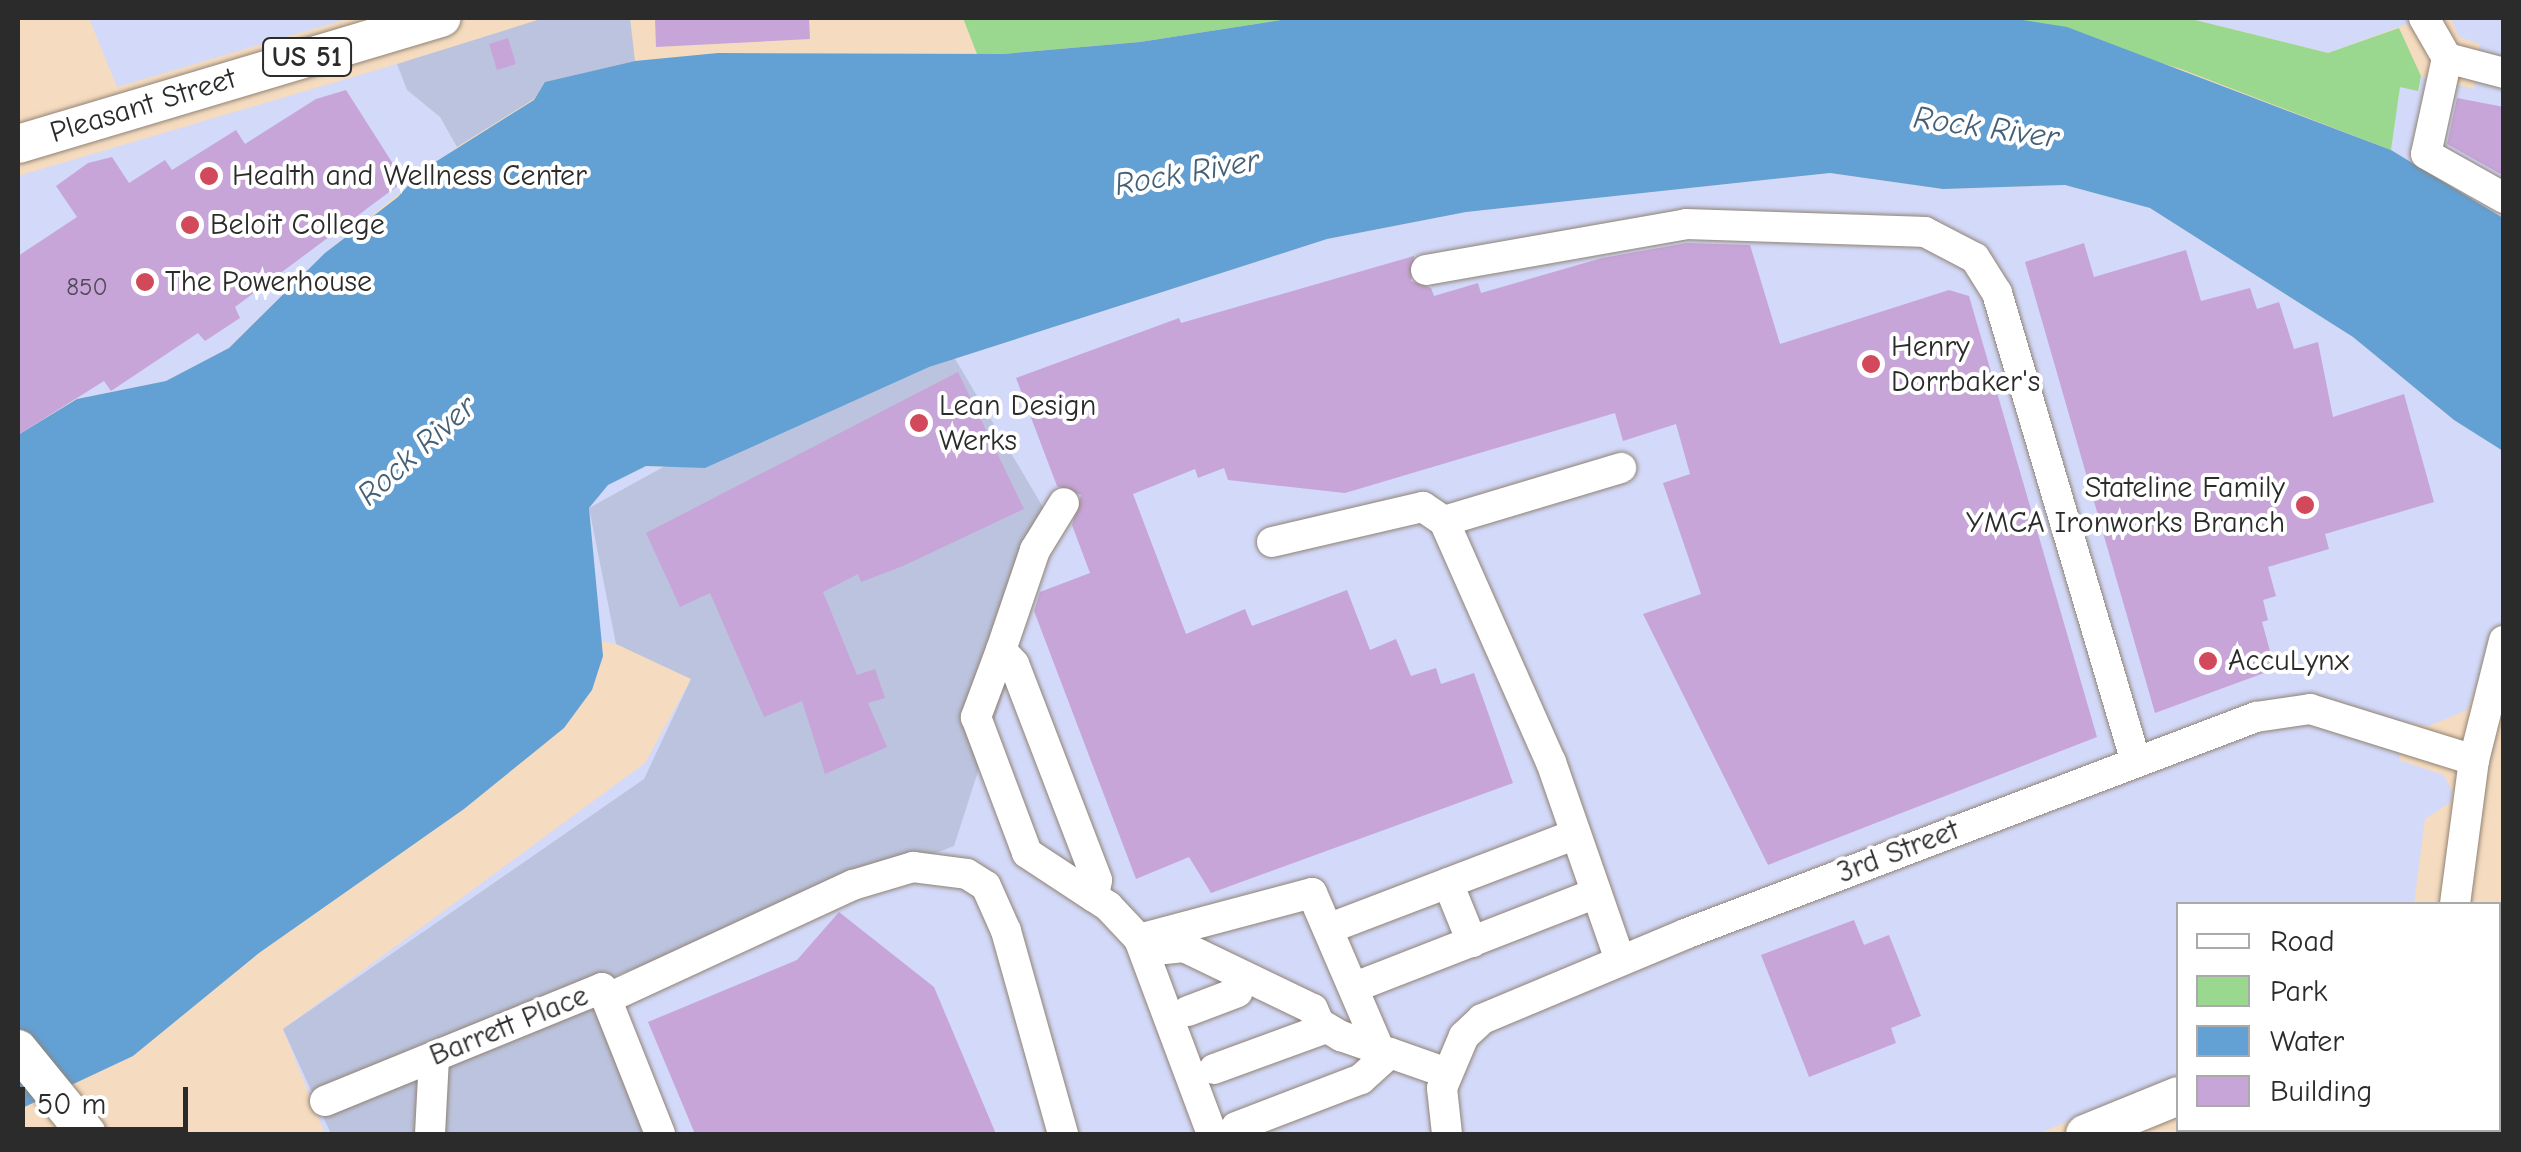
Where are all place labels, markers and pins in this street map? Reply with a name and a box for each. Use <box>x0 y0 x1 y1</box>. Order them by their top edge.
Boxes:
place label: Health and Wellness Center <box>232 158 587 194</box>
marker: Health and Wellness Center <box>196 163 222 189</box>
place label: Beloit College <box>210 207 385 243</box>
marker: Beloit College <box>179 214 201 236</box>
place label: The Powerhouse <box>165 264 372 300</box>
marker: The Powerhouse <box>134 271 156 293</box>
place label: Henry Dorrbaker's <box>1891 329 2040 400</box>
marker: Henry Dorrbaker's <box>1860 353 1882 375</box>
place label: Lean Design Werks <box>939 388 1096 458</box>
marker: Lean Design Werks <box>908 412 930 434</box>
place label: Stateline Family YMCA Ironworks Branch <box>1966 470 2285 540</box>
marker: Stateline Family YMCA Ironworks Branch <box>2294 494 2316 516</box>
place label: AccuLynx <box>2228 643 2349 679</box>
marker: AccuLynx <box>2197 650 2219 672</box>

